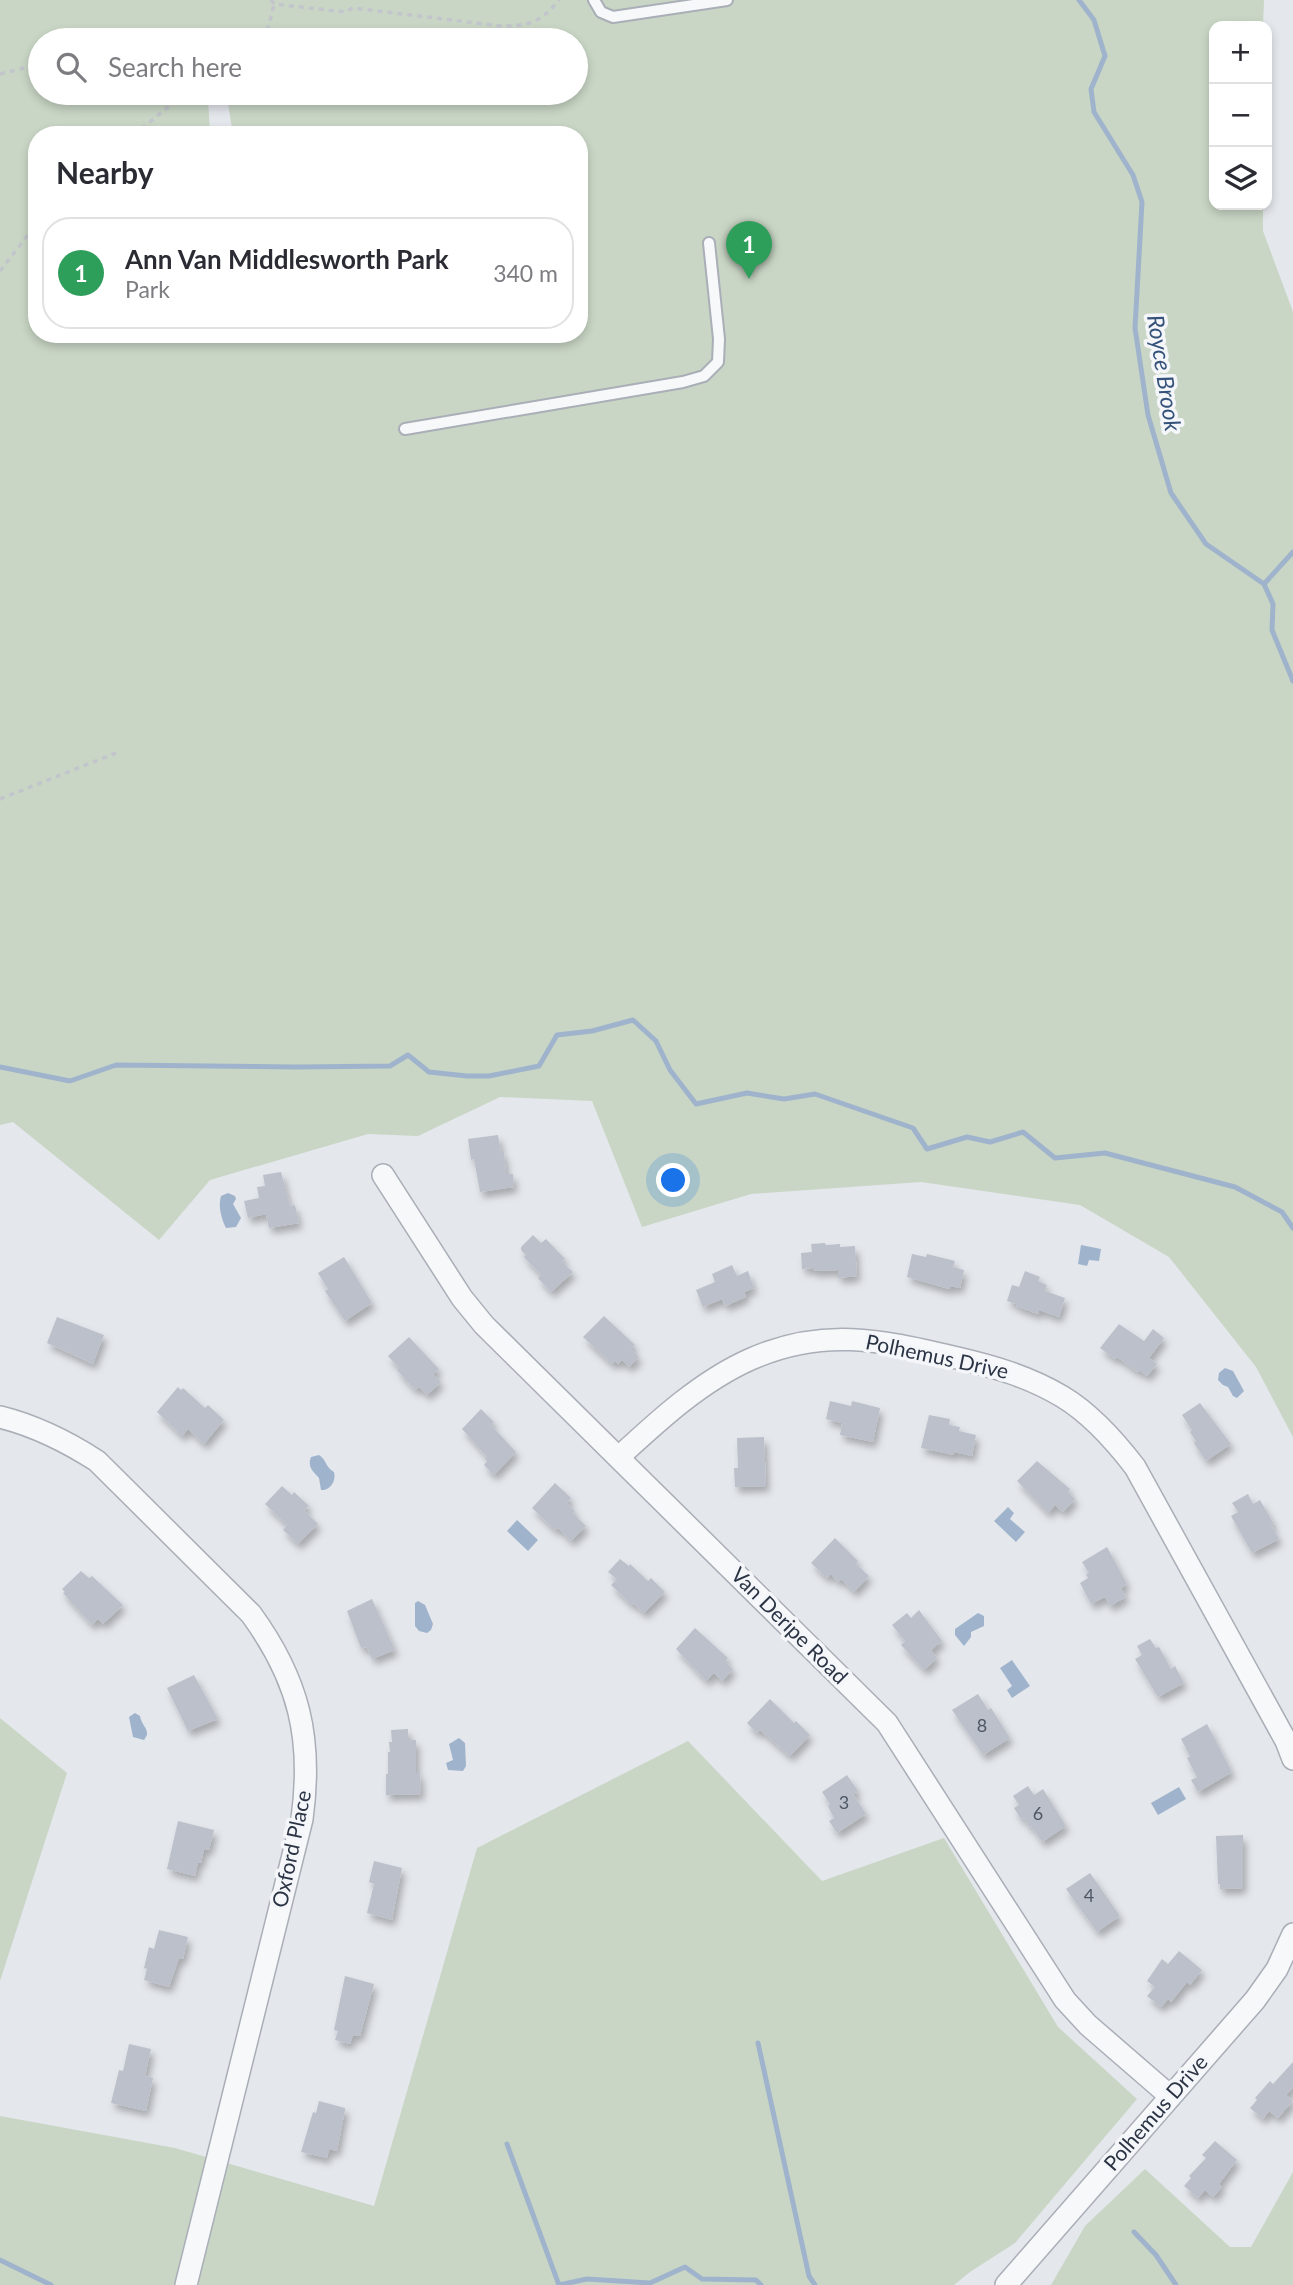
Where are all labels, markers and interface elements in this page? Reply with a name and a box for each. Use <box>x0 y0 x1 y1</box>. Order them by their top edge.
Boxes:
map controls <box>1209 21 1272 210</box>
button: + <box>1209 21 1272 84</box>
search box <box>28 28 588 105</box>
icon: search <box>52 48 90 86</box>
text: Search here <box>108 51 242 83</box>
button: − <box>1209 84 1272 147</box>
button: layers <box>1209 147 1272 210</box>
text: Nearby <box>56 154 154 190</box>
pin: 1 <box>726 221 772 279</box>
text: Ann Van Middlesworth Park <box>125 243 449 275</box>
text: 1 <box>74 259 88 287</box>
text: 340 m <box>493 259 558 287</box>
text: Park <box>125 275 170 303</box>
water label: Royce Brook <box>1142 313 1188 434</box>
your location <box>656 1163 690 1197</box>
street label: Polhemus Drive <box>864 1328 1011 1383</box>
street label: Van Deripe Road <box>727 1561 854 1688</box>
house number: 8 <box>977 1714 987 1736</box>
street label: Oxford Place <box>266 1788 315 1910</box>
house number: 3 <box>839 1791 849 1813</box>
house number: 6 <box>1033 1802 1043 1824</box>
house number: 4 <box>1084 1884 1094 1906</box>
street label: Polhemus Drive <box>1098 2049 1212 2175</box>

